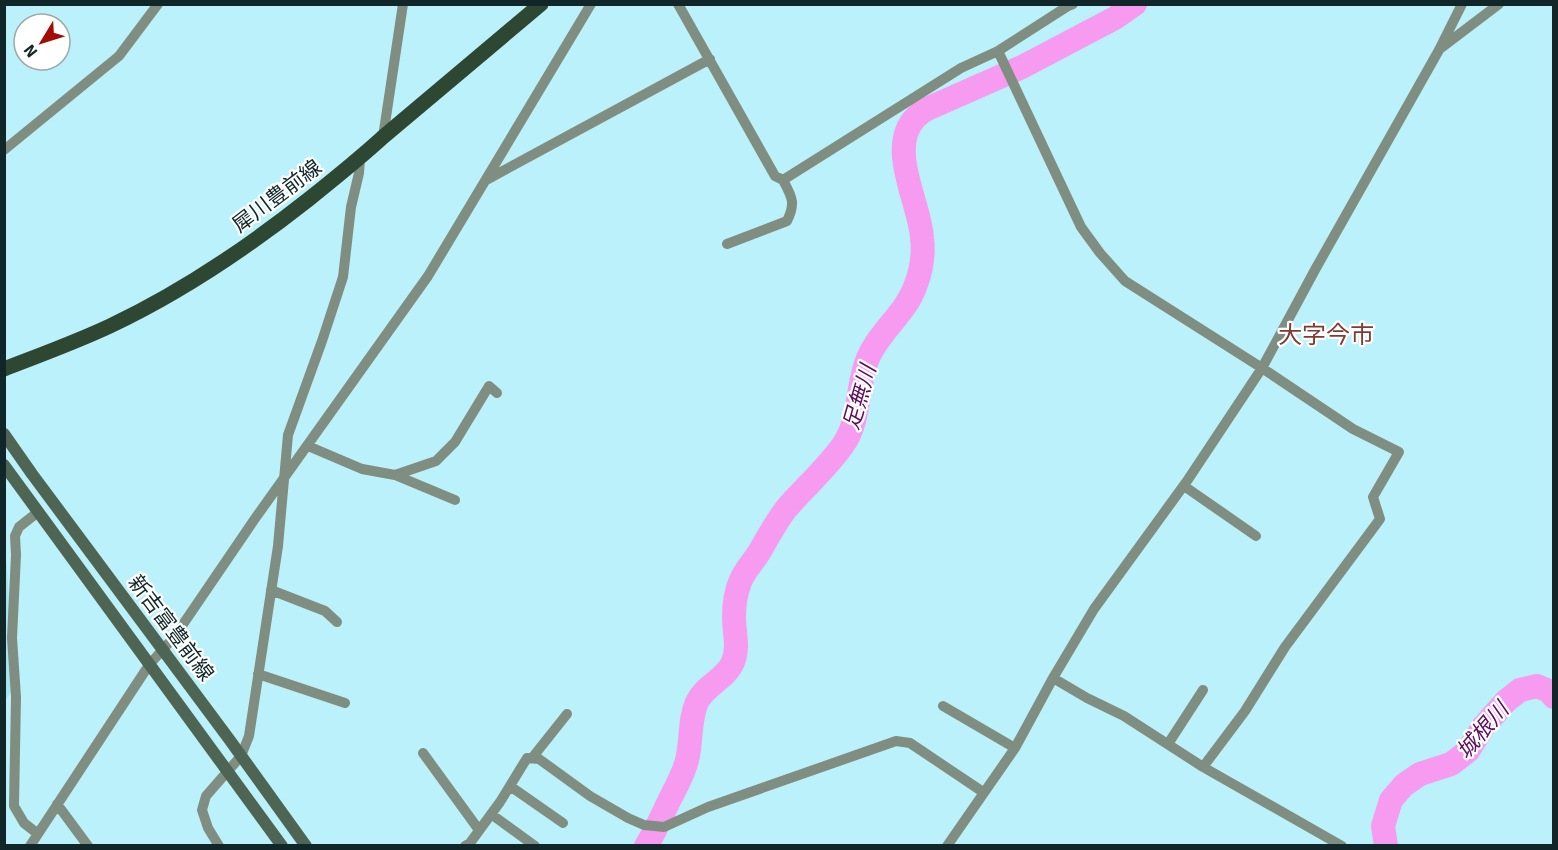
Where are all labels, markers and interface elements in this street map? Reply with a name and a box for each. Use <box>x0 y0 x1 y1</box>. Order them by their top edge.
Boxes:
north arrow <box>12 12 72 72</box>
text: N <box>20 40 42 61</box>
street label: 犀川豊前線 <box>227 154 327 238</box>
district label: 大字今市 <box>1278 320 1374 350</box>
water label: 足無川 <box>837 360 882 433</box>
street label: 新吉富豊前線 <box>123 570 219 686</box>
water label: 城根川 <box>1451 695 1516 764</box>

